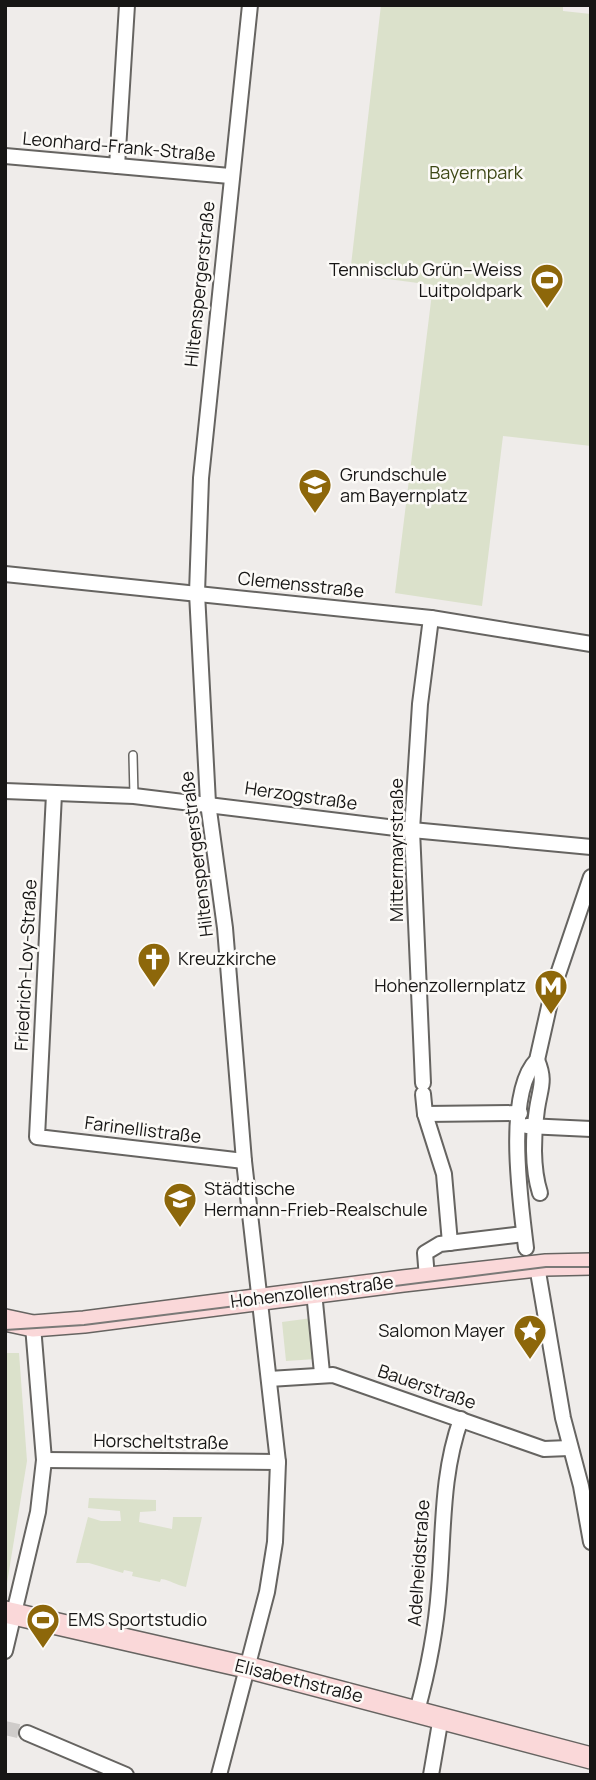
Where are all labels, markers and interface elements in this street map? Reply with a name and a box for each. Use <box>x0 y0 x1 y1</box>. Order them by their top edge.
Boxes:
street label: Leonhard-Frank-Straße <box>21 126 217 166</box>
park label: Bayernpark <box>429 160 524 184</box>
street label: Hiltenspergerstraße <box>178 200 220 368</box>
place label: Tennisclub Grün–Weiss Luitpoldpark <box>329 257 523 302</box>
sports icon: Tennisclub Grün–Weiss Luitpoldpark <box>528 261 566 310</box>
place label: Grundschule am Bayernplatz <box>340 462 468 507</box>
school or university icon: Grundschule am Bayernplatz <box>296 466 334 515</box>
street label: Clemensstraße <box>237 565 366 603</box>
street label: Hiltenspergerstraße <box>174 770 218 938</box>
street label: Herzogstraße <box>243 775 359 815</box>
street label: Mittermayrstraße <box>384 778 408 922</box>
street label: Friedrich-Loy-Straße <box>9 878 41 1052</box>
church icon: Kreuzkirche <box>135 940 173 989</box>
place label: Kreuzkirche <box>178 946 276 970</box>
metro station icon: Hohenzollernplatz <box>532 967 570 1016</box>
place label: Hohenzollernplatz <box>374 973 526 997</box>
street label: Farinellistraße <box>83 1110 203 1148</box>
place label: Städtische Hermann-Frieb-Realschule <box>204 1176 427 1221</box>
school or university icon: Städtische Hermann-Frieb-Realschule <box>161 1180 199 1229</box>
street label: Hohenzollernstraße <box>229 1269 395 1313</box>
place icon: Salomon Mayer <box>511 1312 549 1361</box>
place label: Salomon Mayer <box>378 1318 506 1342</box>
street label: Bauerstraße <box>375 1358 480 1414</box>
street label: Horscheltstraße <box>93 1428 229 1454</box>
street label: Adelheidstraße <box>402 1499 434 1627</box>
sports icon: EMS Sportstudio <box>24 1601 62 1650</box>
place label: EMS Sportstudio <box>68 1607 207 1631</box>
street label: Elisabethstraße <box>233 1653 366 1708</box>

